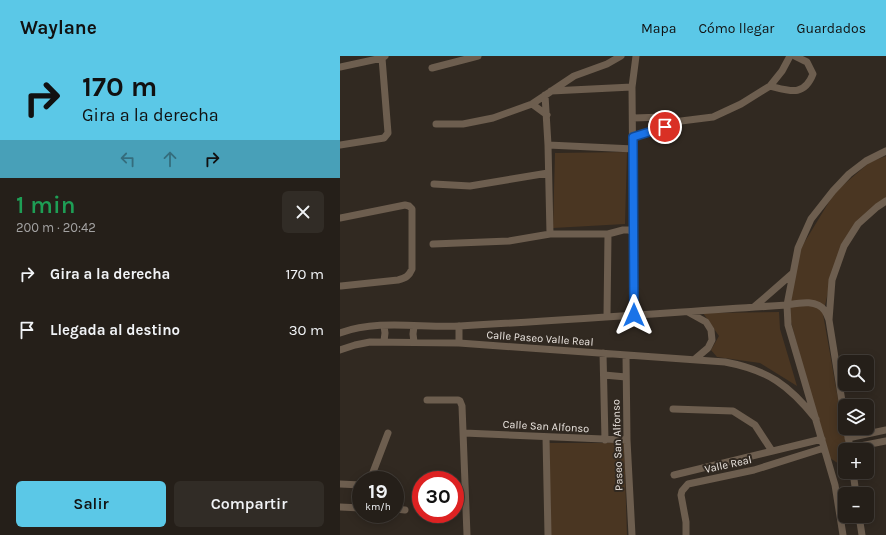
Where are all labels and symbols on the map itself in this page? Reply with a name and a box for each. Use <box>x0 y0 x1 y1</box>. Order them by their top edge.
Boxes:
pin <box>648 110 682 144</box>
position arrow <box>613 294 655 336</box>
street label: Calle Paseo Valle Real <box>486 328 594 349</box>
street label: Paseo San Alfonso <box>609 399 626 491</box>
street label: Calle San Alfonso <box>502 418 590 435</box>
street label: Valle Real <box>703 453 753 476</box>
speed limit sign: 30 <box>412 471 464 523</box>

